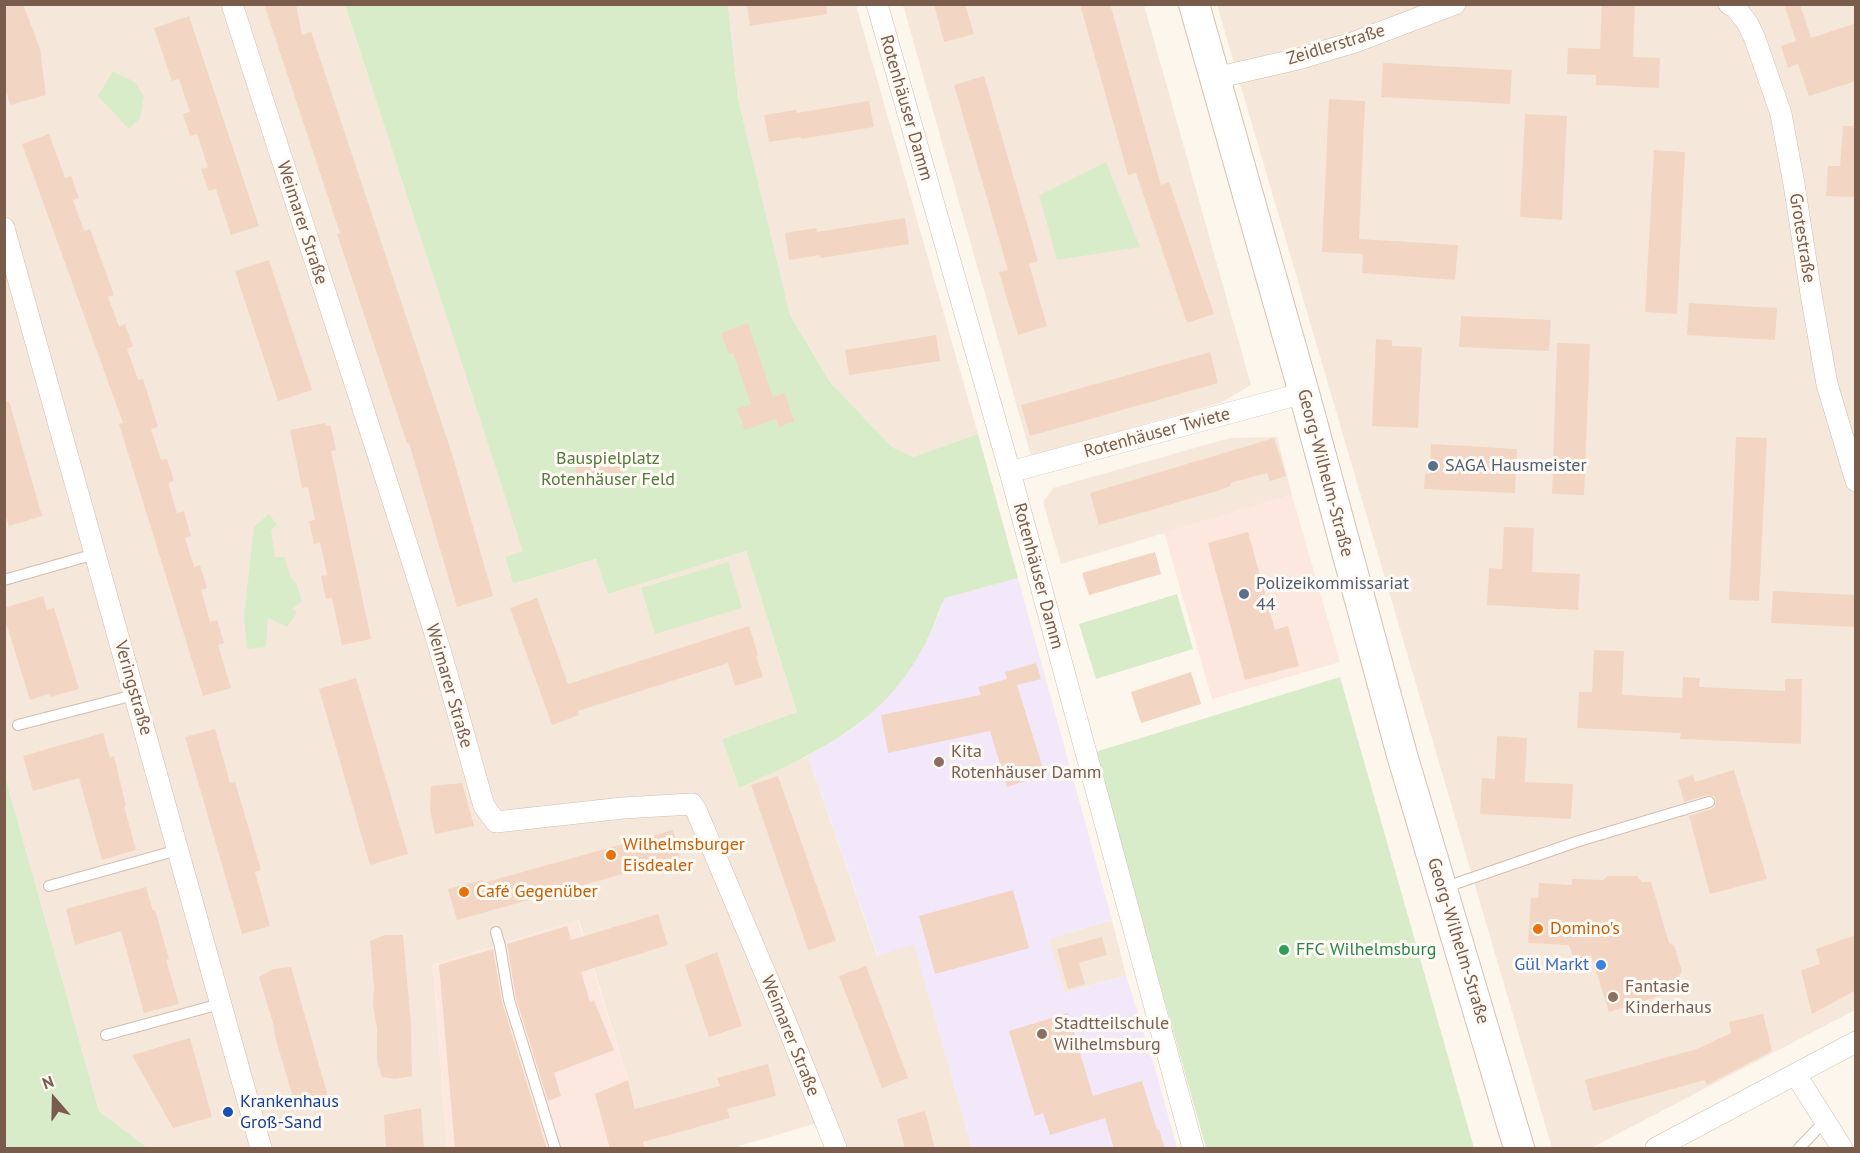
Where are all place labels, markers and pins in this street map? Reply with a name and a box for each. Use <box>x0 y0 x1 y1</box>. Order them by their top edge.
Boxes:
place label: SAGA Hausmeister <box>1445 455 1587 477</box>
marker: SAGA Hausmeister <box>1426 459 1440 473</box>
place label: Polizeikommissariat 44 <box>1256 573 1409 616</box>
marker: Polizeikommissariat 44 <box>1237 587 1251 601</box>
place label: Kita Rotenhäuser Damm <box>951 741 1101 783</box>
marker: Kita Rotenhäuser Damm <box>932 755 946 769</box>
place label: Wilhelmsburger Eisdealer <box>623 834 745 876</box>
marker: Wilhelmsburger Eisdealer <box>604 848 618 862</box>
place label: Café Gegenüber <box>476 881 598 903</box>
marker: Café Gegenüber <box>457 885 471 899</box>
place label: Domino's <box>1550 918 1620 940</box>
marker: Domino's <box>1531 922 1545 936</box>
place label: FFC Wilhelmsburg <box>1296 939 1436 961</box>
marker: FFC Wilhelmsburg <box>1277 943 1291 957</box>
place label: Gül Markt <box>1514 954 1589 976</box>
marker: Gül Markt <box>1594 958 1608 972</box>
place label: Fantasie Kinderhaus <box>1625 976 1712 1018</box>
marker: Fantasie Kinderhaus <box>1606 990 1620 1004</box>
place label: Stadtteilschule Wilhelmsburg <box>1054 1013 1169 1056</box>
marker: Stadtteilschule Wilhelmsburg <box>1035 1027 1049 1041</box>
place label: Krankenhaus Groß-Sand <box>240 1091 339 1134</box>
marker: Krankenhaus Groß-Sand <box>221 1105 235 1119</box>

